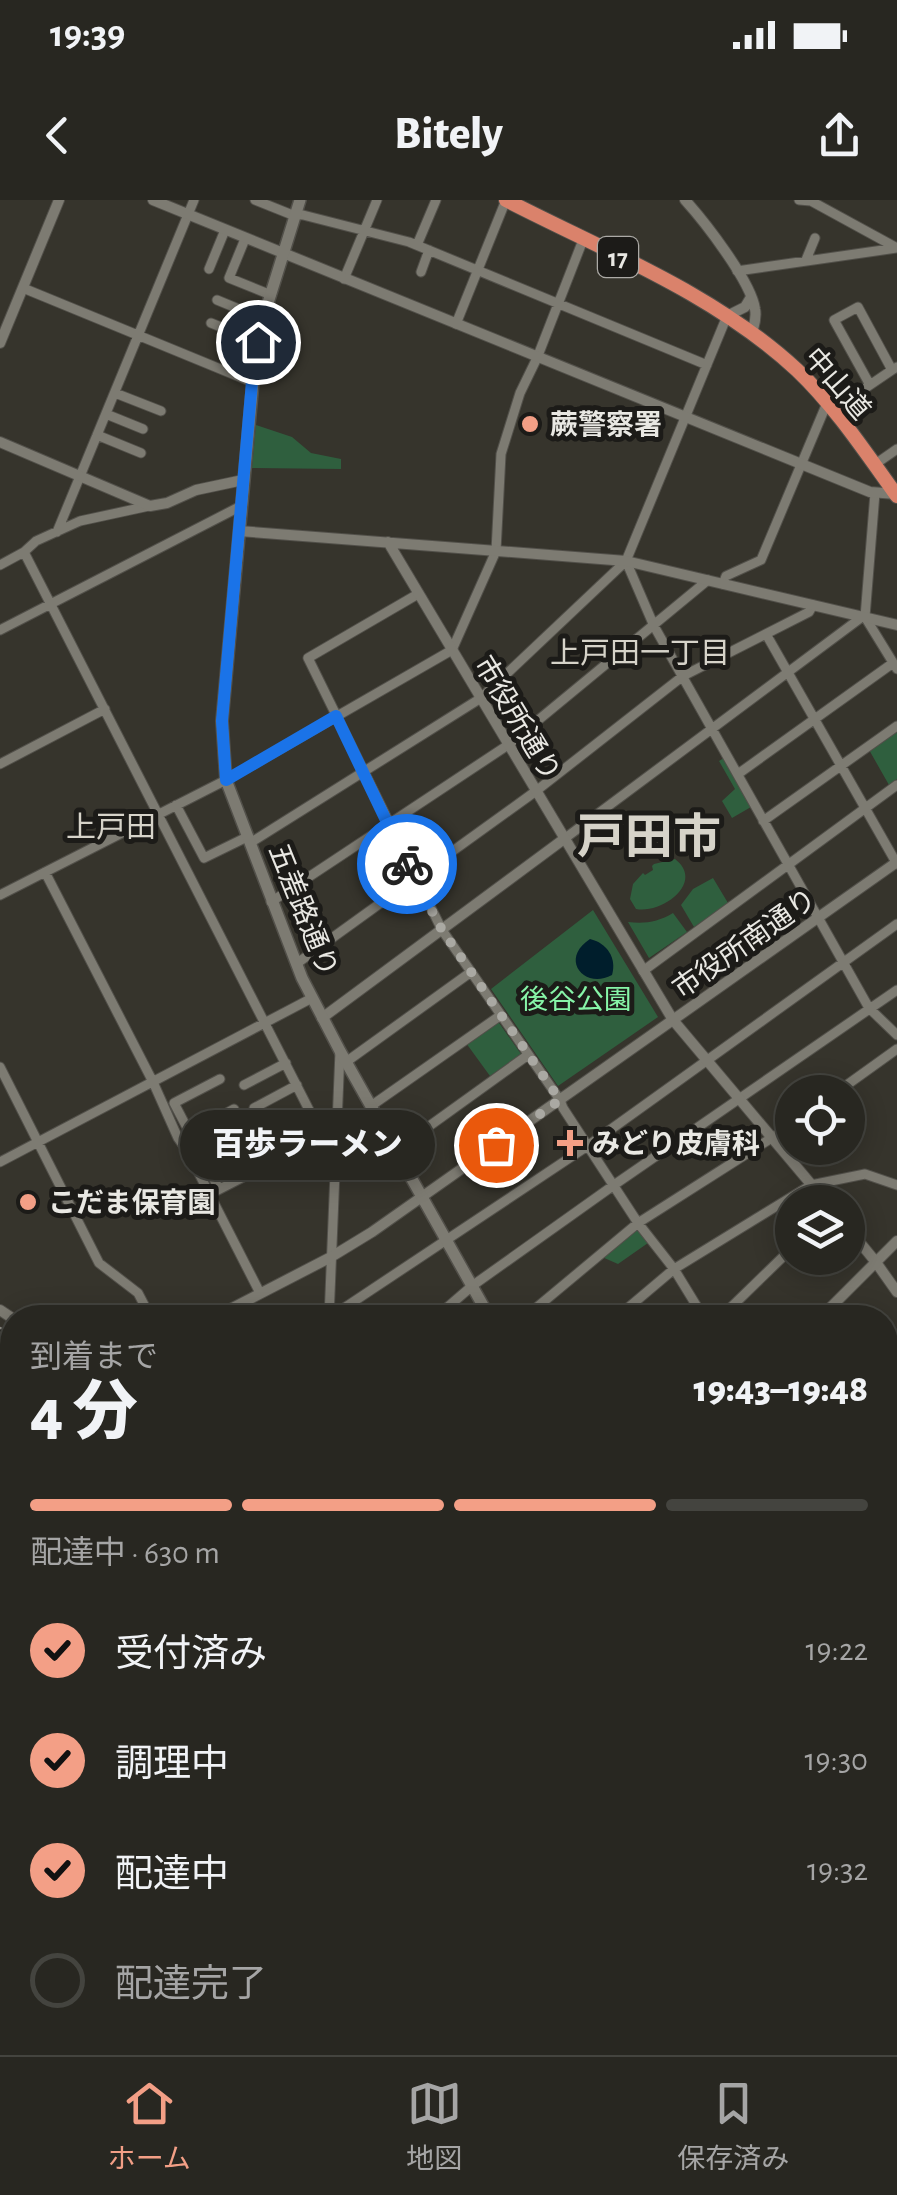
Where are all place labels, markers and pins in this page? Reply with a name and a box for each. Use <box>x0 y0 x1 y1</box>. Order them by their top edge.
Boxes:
pin <box>216 300 301 385</box>
place label: 蕨警察署 <box>550 410 662 440</box>
marker: 蕨警察署 <box>519 413 541 435</box>
pin <box>454 1103 539 1188</box>
callout: 百歩ラーメン <box>181 1110 436 1180</box>
place label: みどり皮膚科 <box>592 1128 760 1159</box>
marker: みどり皮膚科 <box>557 1130 583 1156</box>
place label: こだま保育園 <box>48 1188 215 1218</box>
marker: こだま保育園 <box>17 1191 39 1213</box>

